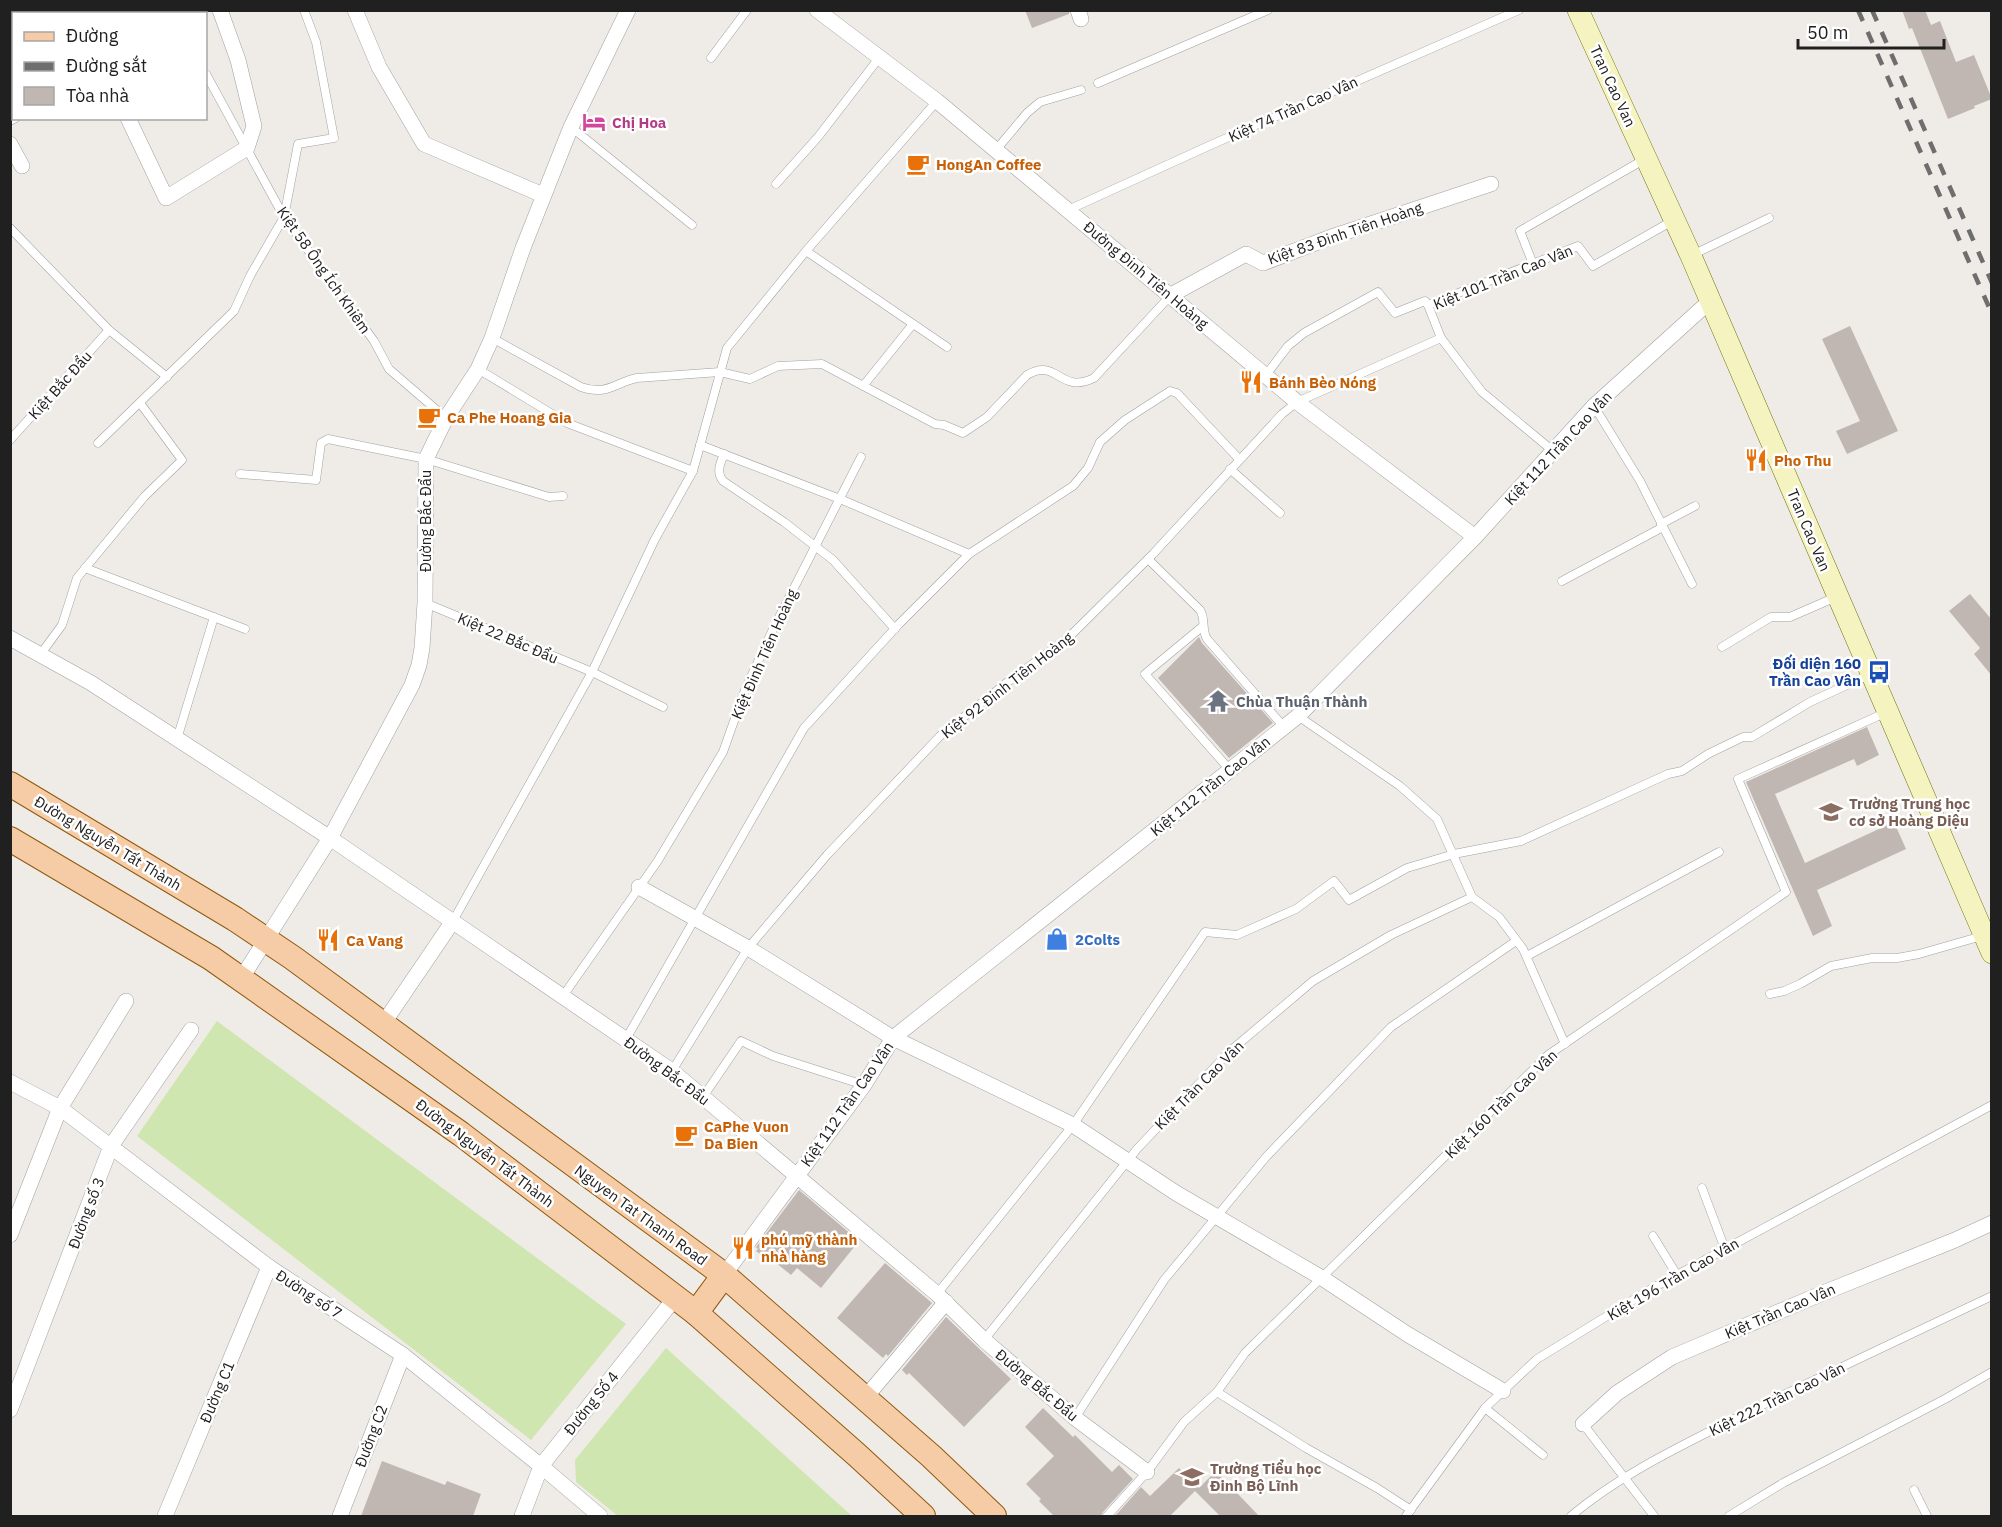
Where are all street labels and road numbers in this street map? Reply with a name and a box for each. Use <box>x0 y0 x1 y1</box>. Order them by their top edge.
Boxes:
street label: Tran Cao Van <box>1586 42 1640 130</box>
street label: Kiệt 74 Trần Cao Vân <box>1225 72 1361 146</box>
street label: Kiệt 83 Đinh Tiên Hoàng <box>1265 198 1425 268</box>
street label: Kiệt 58 Ông Ích Khiêm <box>273 203 375 337</box>
street label: Đường Đinh Tiên Hoàng <box>1080 217 1213 333</box>
street label: Kiệt 101 Trần Cao Vân <box>1430 240 1576 314</box>
street label: Kiệt Bắc Đẩu <box>24 347 96 423</box>
street label: Kiệt 112 Trần Cao Vân <box>1500 387 1616 509</box>
street label: Đường Bắc Đẩu <box>416 470 435 572</box>
street label: Tran Cao Van <box>1783 486 1835 574</box>
street label: Kiệt Đinh Tiên Hoàng <box>727 586 801 722</box>
street label: Kiệt 22 Bắc Đẩu <box>455 608 561 668</box>
street label: Kiệt 92 Đinh Tiên Hoàng <box>937 627 1077 742</box>
street label: Kiệt 112 Trần Cao Vân <box>1146 732 1274 840</box>
street label: Đường Nguyễn Tất Thành <box>31 792 185 894</box>
street label: Đường Bắc Đẩu <box>620 1033 714 1109</box>
street label: Kiệt Trần Cao Vân <box>1150 1036 1248 1134</box>
street label: Kiệt 112 Trần Cao Vân <box>797 1038 897 1170</box>
street label: Kiệt 160 Trần Cao Vân <box>1441 1046 1561 1162</box>
street label: Đường Nguyễn Tất Thành <box>412 1095 558 1211</box>
street label: Nguyen Tat Thanh Road <box>571 1161 711 1269</box>
street label: Đường số 3 <box>64 1174 108 1252</box>
street label: Kiệt 196 Trần Cao Vân <box>1604 1234 1742 1324</box>
street label: Đường số 7 <box>272 1266 346 1322</box>
street label: Kiệt Trần Cao Vân <box>1722 1279 1838 1343</box>
street label: Đường Bắc Đẩu <box>992 1345 1082 1425</box>
street label: Đường C1 <box>195 1358 239 1426</box>
street label: Kiệt 222 Trần Cao Vân <box>1706 1358 1848 1440</box>
street label: Đường Số 4 <box>559 1367 623 1439</box>
street label: Đường C2 <box>350 1402 392 1470</box>

